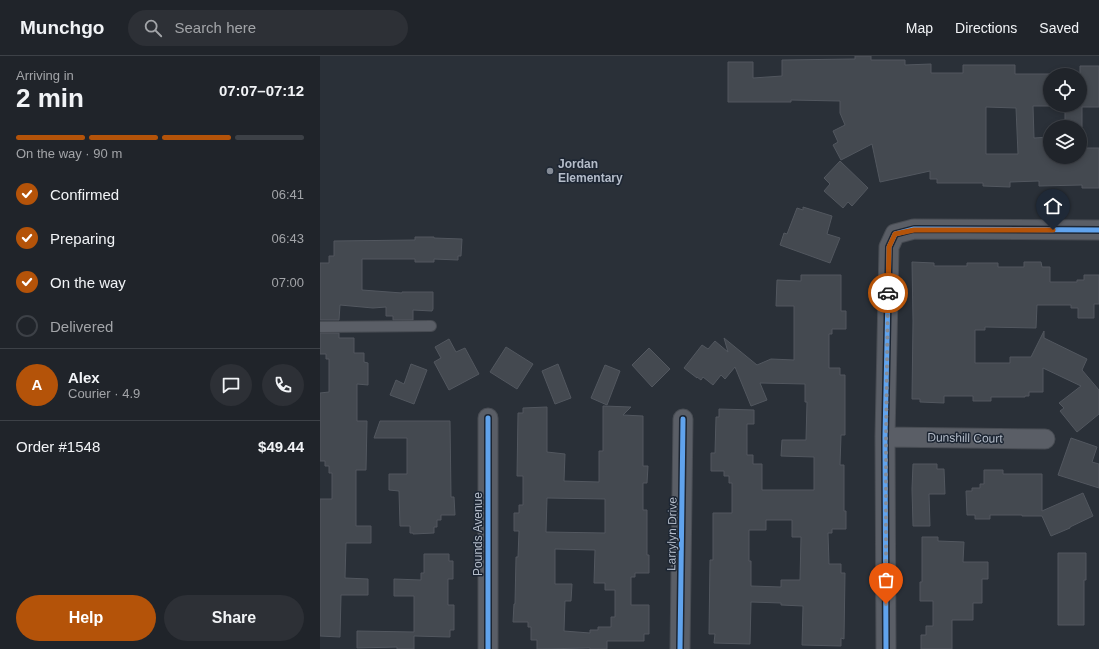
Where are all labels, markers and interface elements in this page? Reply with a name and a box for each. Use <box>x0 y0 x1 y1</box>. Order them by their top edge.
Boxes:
search box <box>128 10 408 46</box>
text: Munchgo <box>20 17 104 38</box>
icon: search <box>142 17 164 39</box>
text: Search here <box>174 19 256 36</box>
text: Map <box>906 20 933 36</box>
text: Directions <box>955 20 1017 36</box>
text: Saved <box>1039 20 1079 36</box>
text: Arriving in <box>16 68 74 83</box>
map controls <box>1043 68 1087 164</box>
button: locate <box>1043 68 1087 112</box>
text: 07:07–07:12 <box>219 82 304 99</box>
text: 2 min <box>16 83 84 113</box>
button: layers <box>1043 120 1087 164</box>
text: On the way · 90 m <box>16 146 122 161</box>
place label: Jordan Elementary <box>558 157 623 185</box>
marker: Jordan Elementary <box>545 166 555 176</box>
icon: check <box>16 183 38 205</box>
text: Confirmed <box>50 186 119 203</box>
text: 06:41 <box>271 187 304 202</box>
pin <box>1036 189 1070 230</box>
icon: home <box>1042 195 1064 217</box>
icon: check <box>16 227 38 249</box>
text: Preparing <box>50 230 115 247</box>
text: 06:43 <box>271 231 304 246</box>
icon: check <box>16 271 38 293</box>
courier <box>868 273 908 313</box>
text: On the way <box>50 274 126 291</box>
text: 07:00 <box>271 275 304 290</box>
icon: car <box>877 282 899 304</box>
text: Delivered <box>50 318 113 335</box>
button: chat <box>210 364 252 406</box>
button: phone <box>262 364 304 406</box>
text: Alex <box>68 369 100 386</box>
text: A <box>32 376 42 393</box>
text: Courier · 4.9 <box>68 386 140 401</box>
street label: Dunshill Court <box>927 430 1003 446</box>
text: Order #1548 <box>16 438 100 455</box>
text: $49.44 <box>258 438 304 455</box>
street label: Pounds Avenue <box>471 492 485 576</box>
street label: Larrylyn Drive <box>664 497 680 571</box>
pin <box>869 563 903 604</box>
icon: bag <box>875 569 897 591</box>
button: Help <box>16 595 156 641</box>
button: Share <box>164 595 304 641</box>

